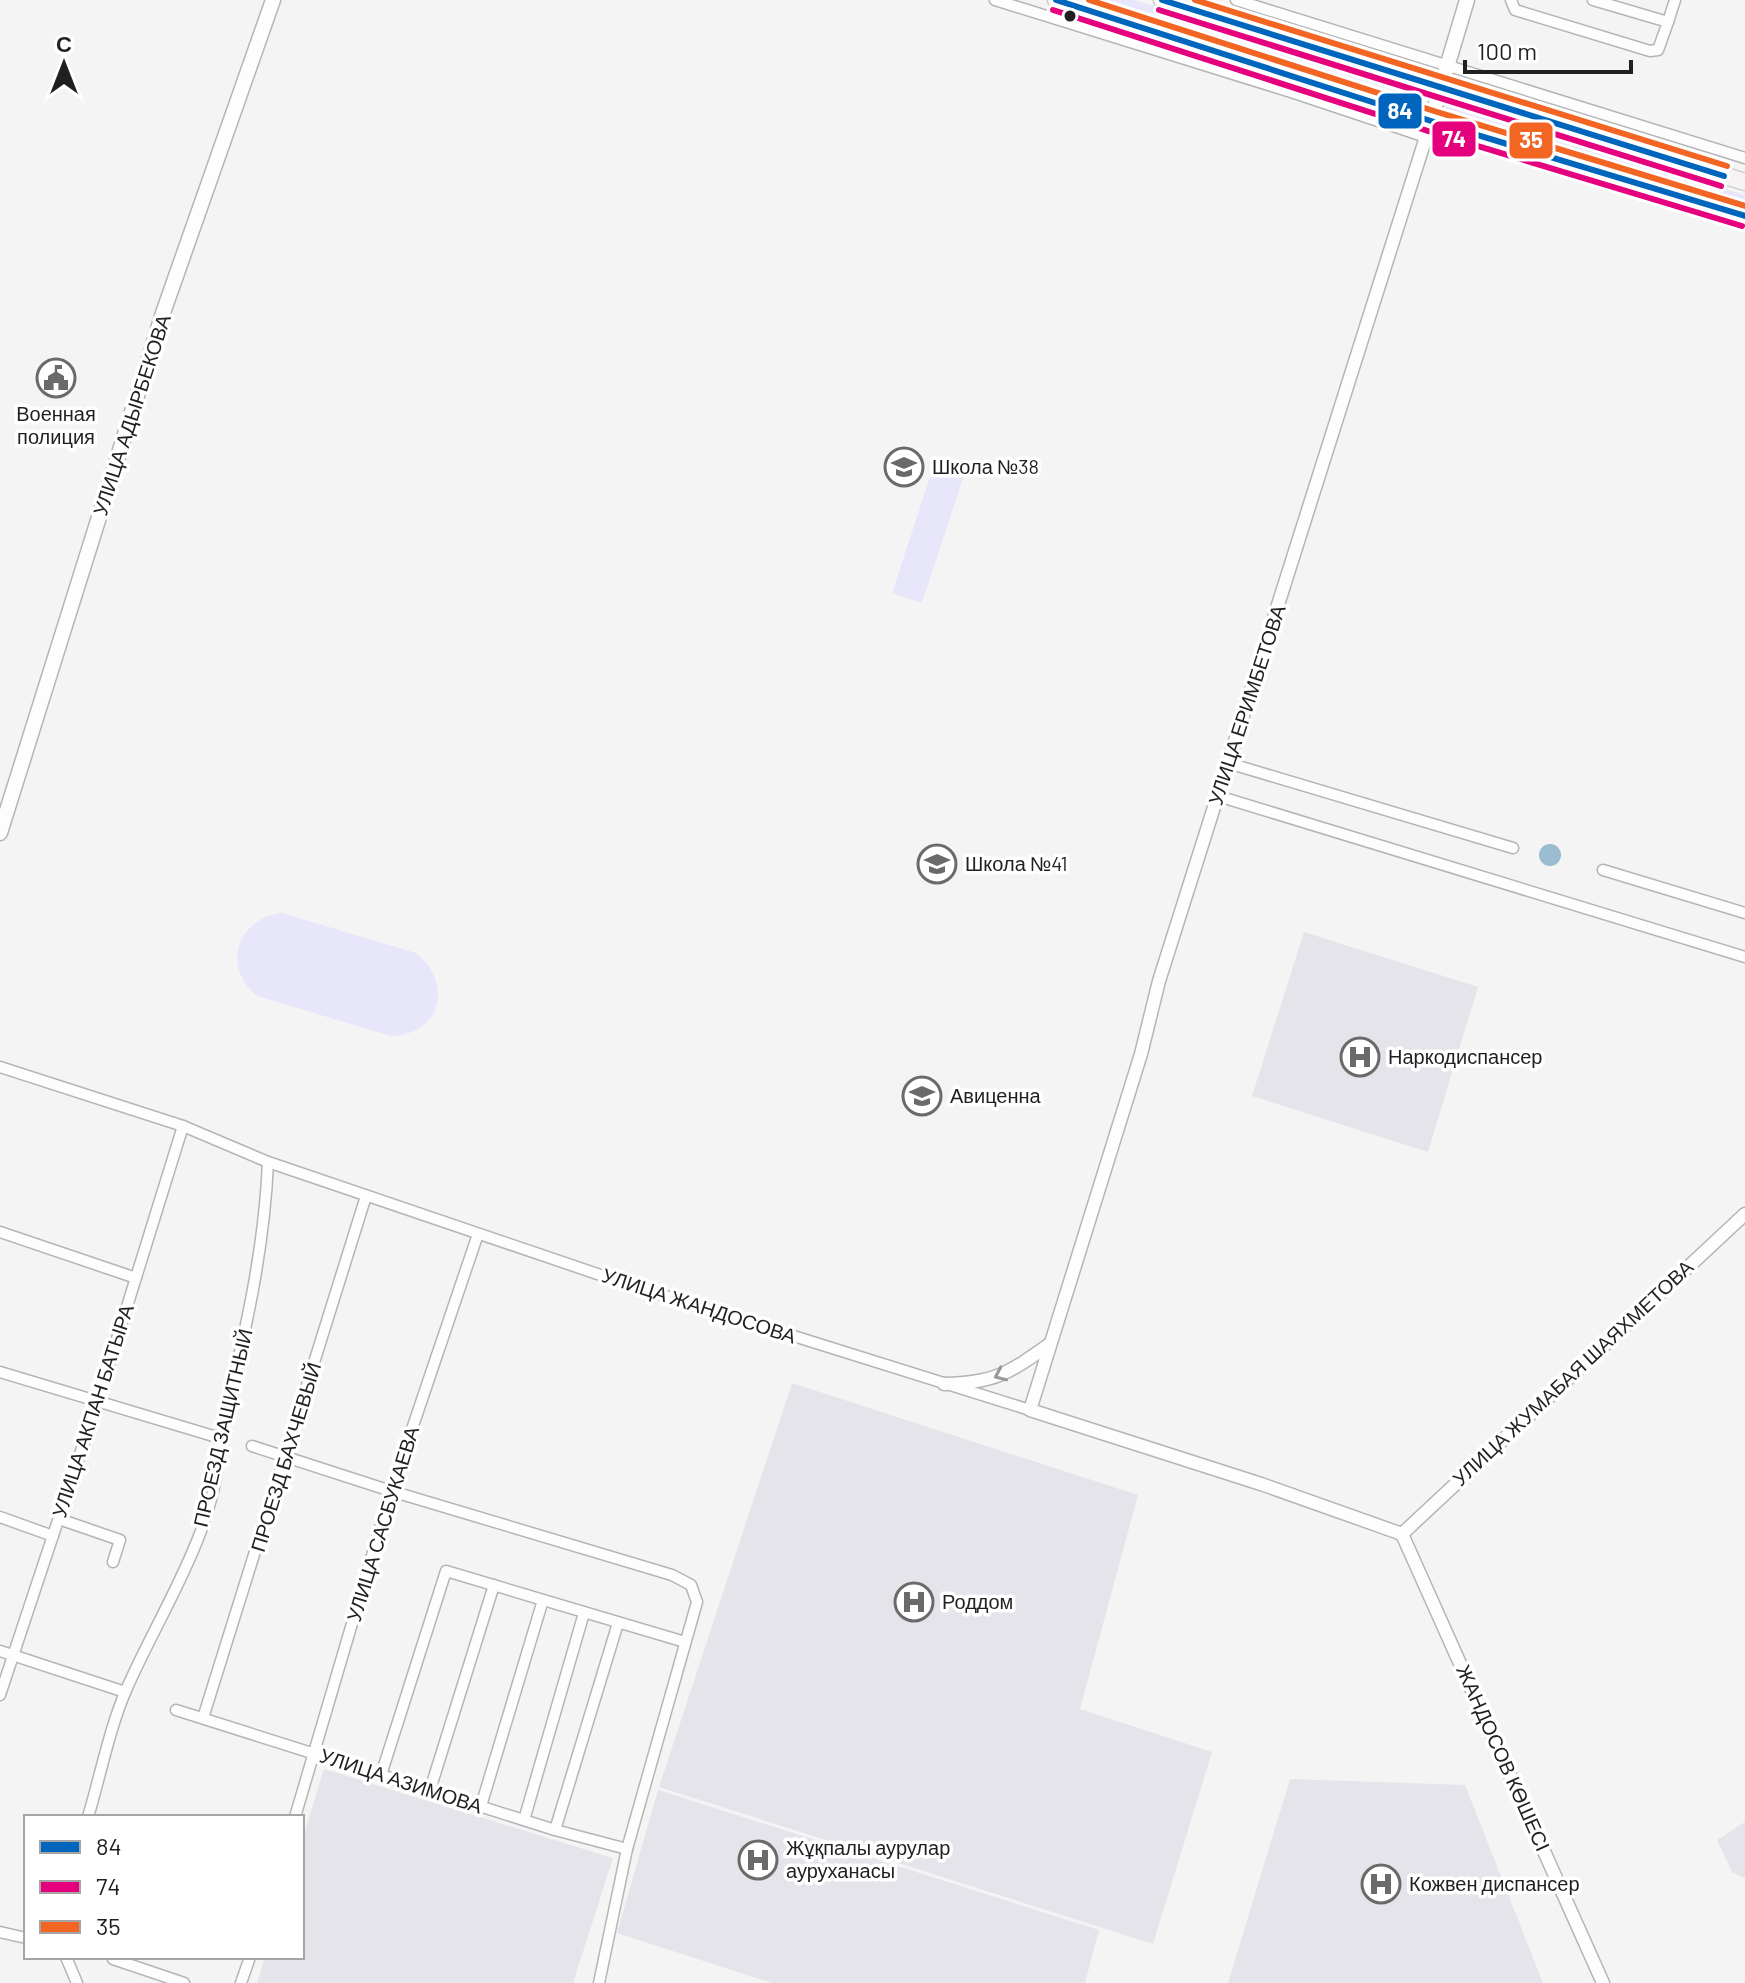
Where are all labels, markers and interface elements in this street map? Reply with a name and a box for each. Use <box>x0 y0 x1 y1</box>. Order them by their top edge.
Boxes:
unlabelled marker <box>1062 8 1078 24</box>
north arrow <box>24 24 104 104</box>
scale bar <box>1465 24 1631 74</box>
text: С <box>56 30 72 56</box>
text: 100 m <box>1477 36 1537 65</box>
line badge: 84 <box>1377 92 1423 130</box>
text: 84 <box>1387 97 1413 123</box>
line badge: 74 <box>1431 120 1477 158</box>
line badge: 35 <box>1508 121 1554 160</box>
text: 74 <box>1442 125 1466 151</box>
text: 35 <box>1519 126 1543 152</box>
street label: УЛИЦА АДЫРБЕКОВА <box>87 311 175 518</box>
public building icon: Военная полиция <box>35 357 77 399</box>
place label: Военная полиция <box>16 401 96 448</box>
school or university icon: Школа №38 <box>883 446 925 488</box>
place label: Школа №38 <box>932 454 1039 478</box>
street label: УЛИЦА ЕРИМБЕТОВА <box>1202 601 1290 808</box>
school or university icon: Школа №41 <box>916 843 958 885</box>
place label: Школа №41 <box>965 851 1067 875</box>
hospital icon: Наркодиспансер <box>1339 1036 1381 1078</box>
place label: Наркодиспансер <box>1388 1044 1542 1068</box>
school or university icon: Авиценна <box>901 1075 943 1117</box>
place label: Авиценна <box>950 1083 1042 1107</box>
street label: УЛИЦА ЖУМАБАЯ ШАЯХМЕТОВА <box>1447 1254 1698 1490</box>
street label: УЛИЦА ЖАНДОСОВА <box>599 1262 800 1348</box>
street label: УЛИЦА АКПАН БАТЫРА <box>46 1301 138 1520</box>
street label: ПРОЕЗД ЗАЩИТНЫЙ <box>188 1326 257 1529</box>
street label: ПРОЕЗД БАХЧЕВЫЙ <box>245 1359 325 1554</box>
one-way arrow <box>994 1365 1009 1381</box>
street label: УЛИЦА САСБУКАЕВА <box>341 1423 423 1624</box>
hospital icon: Роддом <box>893 1581 935 1623</box>
place label: Роддом <box>942 1589 1013 1613</box>
street label: ЖАНДОСОВ КӨШЕСІ <box>1452 1661 1556 1854</box>
street label: УЛИЦА АЗИМОВА <box>317 1742 486 1818</box>
legend <box>24 1815 304 1959</box>
text: 84 <box>96 1831 122 1860</box>
place label: Жұқпалы аурулар ауруханасы <box>786 1835 950 1882</box>
hospital icon: Жұқпалы аурулар ауруханасы <box>737 1839 779 1881</box>
hospital icon: Кожвен диспансер <box>1360 1863 1402 1905</box>
text: 74 <box>96 1871 121 1900</box>
place label: Кожвен диспансер <box>1409 1871 1580 1895</box>
text: 35 <box>96 1911 121 1940</box>

